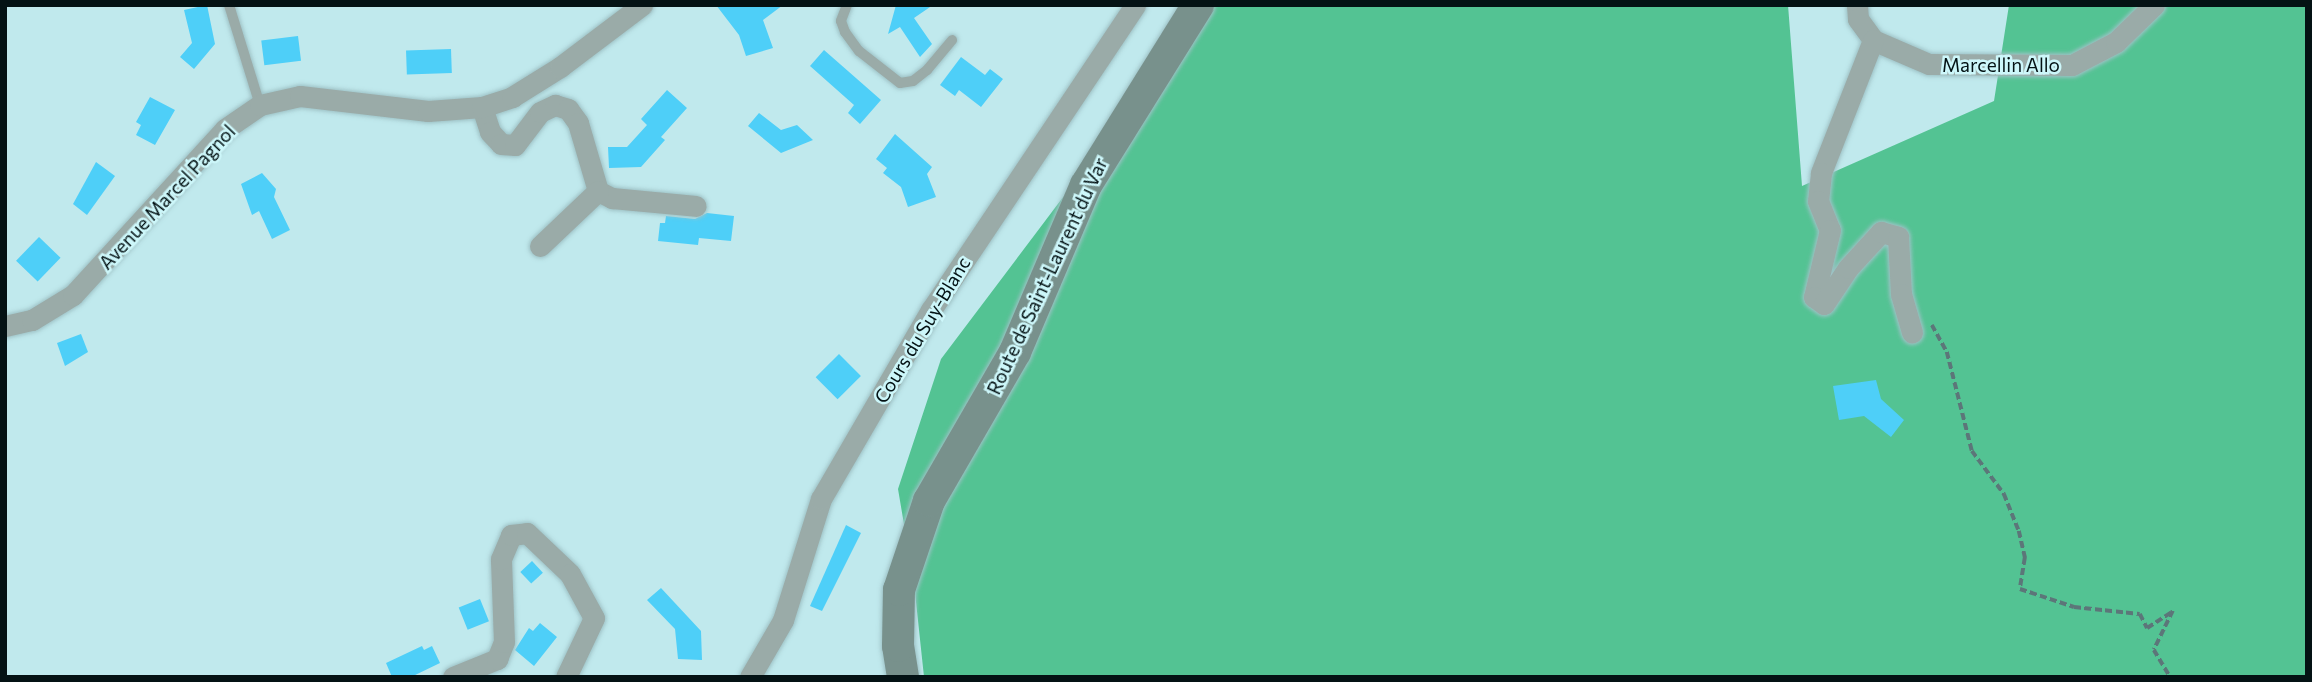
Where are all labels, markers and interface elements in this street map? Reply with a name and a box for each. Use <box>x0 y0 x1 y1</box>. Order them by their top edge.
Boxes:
street label: Marcellin Allo <box>1942 54 2060 76</box>
street label: Avenue Marcel Pagnol <box>94 120 240 274</box>
street label: Route de Saint-Laurent du Var <box>982 154 1112 398</box>
street label: Cours du Suy-Blanc <box>869 253 975 407</box>

